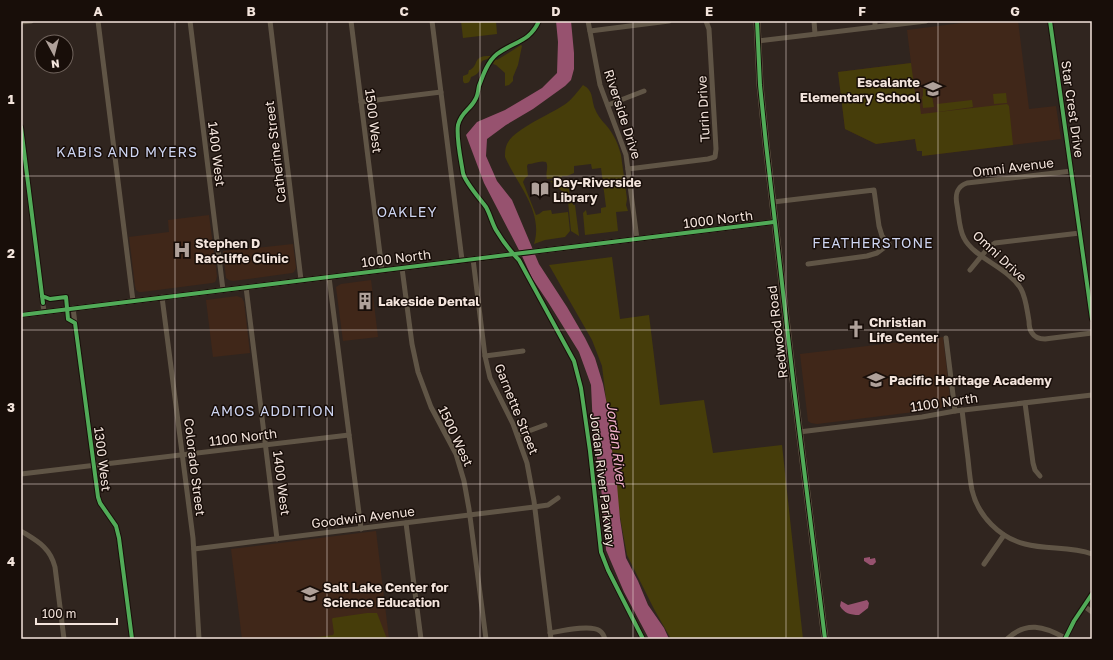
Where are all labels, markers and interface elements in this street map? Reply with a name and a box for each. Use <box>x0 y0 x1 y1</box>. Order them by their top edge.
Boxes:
text: A <box>93 3 103 19</box>
text: B <box>246 3 256 19</box>
text: C <box>399 3 409 19</box>
text: D <box>551 3 561 19</box>
text: E <box>705 3 713 19</box>
text: F <box>858 3 866 19</box>
text: G <box>1010 3 1020 19</box>
north arrow <box>34 34 74 74</box>
text: N <box>50 57 60 71</box>
street label: Star Crest Drive <box>1058 59 1088 159</box>
street label: Riverside Drive <box>601 67 645 161</box>
place label: Escalante Elementary School <box>800 74 921 105</box>
street label: Turin Drive <box>693 75 713 143</box>
school or university icon: Escalante Elementary School <box>923 79 943 99</box>
street label: 1500 West <box>362 88 386 154</box>
text: 1 <box>8 91 15 107</box>
street label: Catherine Street <box>261 100 289 204</box>
street label: 1400 West <box>205 121 229 187</box>
district label: KABIS AND MYERS <box>56 143 198 160</box>
street label: Omni Avenue <box>971 154 1055 180</box>
place label: Day-Riverside Library <box>553 174 642 205</box>
library icon: Day-Riverside Library <box>530 179 550 199</box>
district label: OAKLEY <box>377 203 437 220</box>
street label: 1000 North <box>682 207 754 231</box>
street label: Omni Drive <box>970 227 1030 285</box>
district label: FEATHERSTONE <box>812 234 934 251</box>
place label: Stephen D Ratcliffe Clinic <box>195 235 289 266</box>
hospital icon: Stephen D Ratcliffe Clinic <box>172 240 192 260</box>
text: 2 <box>7 245 15 261</box>
street label: 1000 North <box>360 246 432 270</box>
street label: Redwood Road <box>763 285 791 379</box>
building icon: Lakeside Dental <box>355 291 375 311</box>
place label: Lakeside Dental <box>378 293 480 309</box>
place label: Christian Life Center <box>869 314 938 345</box>
church icon: Christian Life Center <box>846 319 866 339</box>
street label: Garnette Street <box>491 361 543 457</box>
school or university icon: Pacific Heritage Academy <box>866 370 886 390</box>
place label: Pacific Heritage Academy <box>889 372 1052 388</box>
street label: 1100 North <box>909 389 979 415</box>
text: 3 <box>7 399 15 415</box>
water label: Jordan River <box>603 401 631 490</box>
district label: AMOS ADDITION <box>211 402 335 419</box>
street label: 1500 West <box>435 403 477 469</box>
street label: Jordan River Parkway <box>587 412 619 549</box>
street label: Colorado Street <box>181 417 209 517</box>
street label: 1100 North <box>208 425 278 449</box>
street label: 1300 West <box>91 426 115 492</box>
street label: 1400 West <box>270 450 294 516</box>
street label: Goodwin Avenue <box>310 503 416 531</box>
text: 4 <box>7 553 15 569</box>
place label: Salt Lake Center for Science Education <box>323 579 449 610</box>
school or university icon: Salt Lake Center for Science Education <box>300 584 320 604</box>
scale bar <box>36 600 117 626</box>
text: 100 m <box>42 606 76 621</box>

